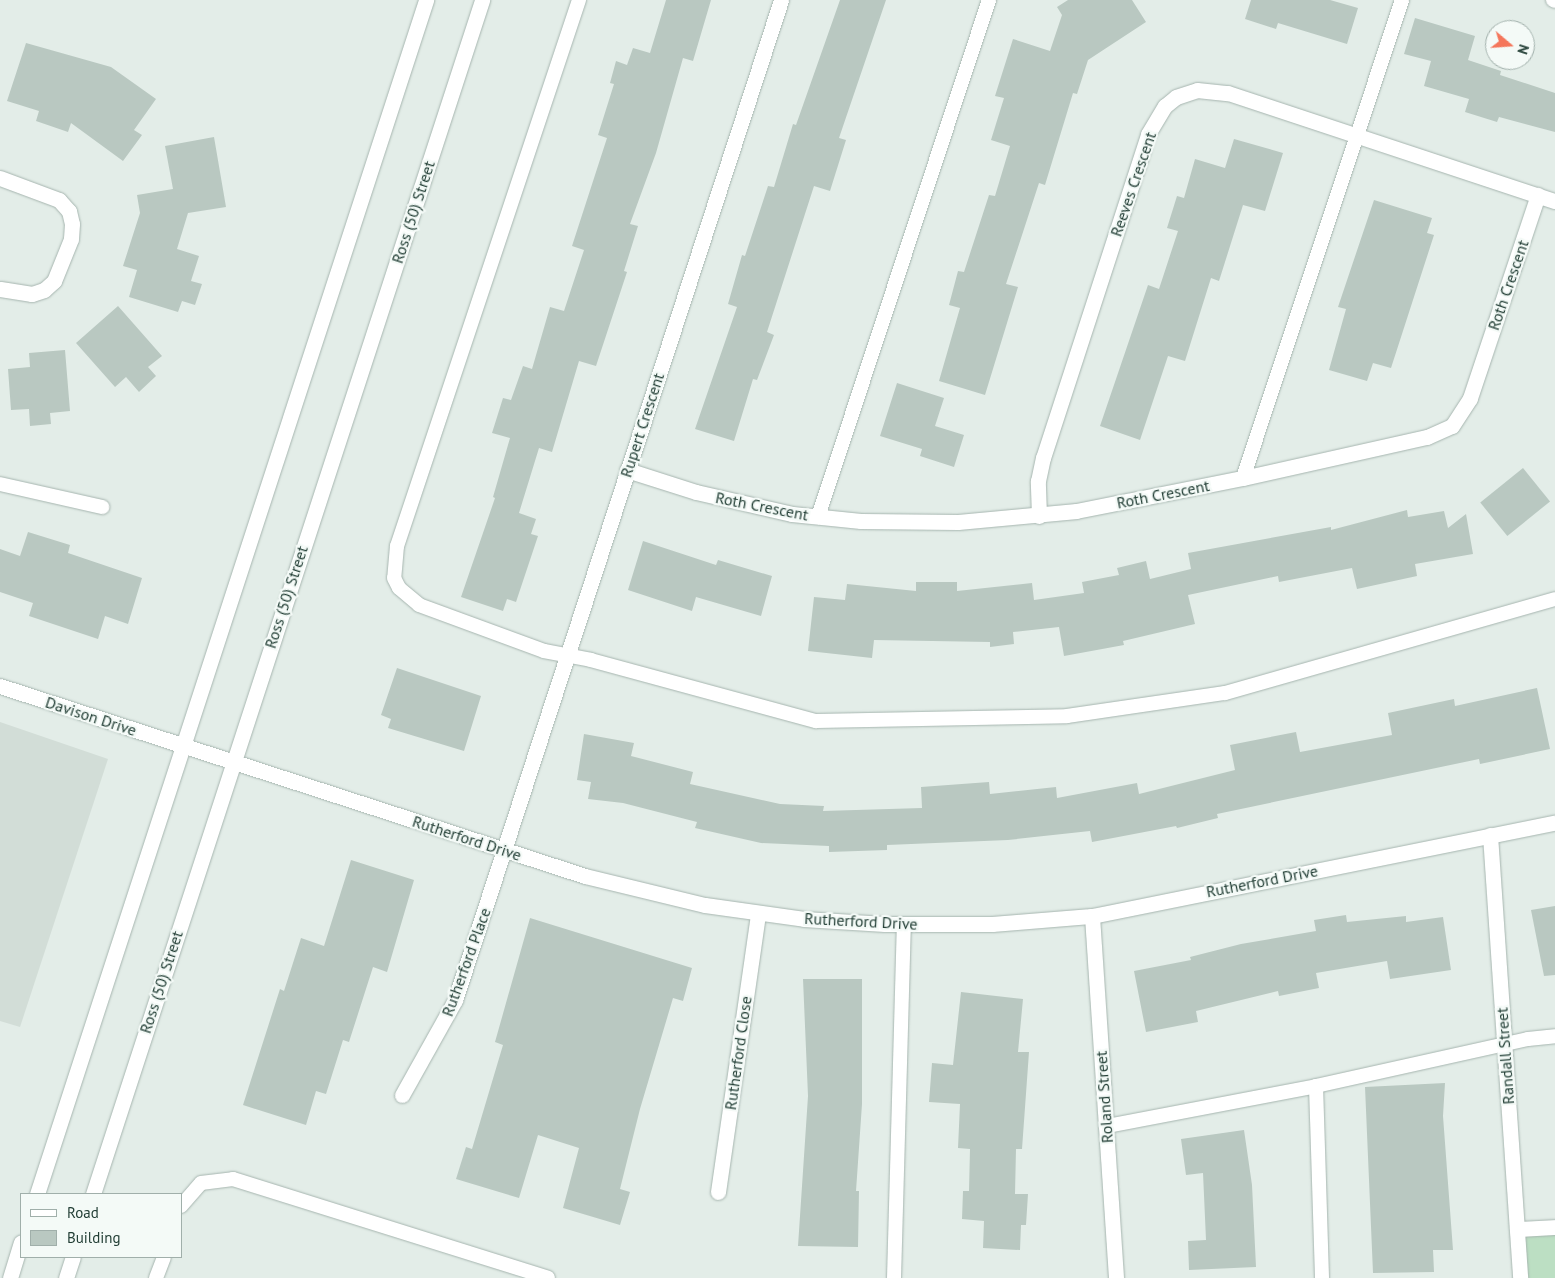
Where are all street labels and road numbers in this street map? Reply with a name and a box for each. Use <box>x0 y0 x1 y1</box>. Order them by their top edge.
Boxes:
street label: Reeves Crescent <box>1106 129 1160 239</box>
street label: Ross (50) Street <box>387 158 439 266</box>
street label: Roth Crescent <box>1484 237 1532 333</box>
street label: Rupert Crescent <box>616 370 668 480</box>
street label: Roth Crescent <box>1115 476 1211 512</box>
street label: Roth Crescent <box>714 488 810 524</box>
street label: Ross (50) Street <box>260 543 312 651</box>
street label: Davison Drive <box>43 692 139 740</box>
street label: Rutherford Drive <box>410 811 524 865</box>
street label: Rutherford Drive <box>1205 861 1319 901</box>
street label: Rutherford Place <box>437 905 495 1019</box>
street label: Rutherford Drive <box>804 908 918 934</box>
street label: Ross (50) Street <box>135 928 187 1036</box>
street label: Rutherford Close <box>721 995 755 1111</box>
street label: Randall Street <box>1492 1007 1518 1105</box>
street label: Roland Street <box>1091 1050 1117 1144</box>

